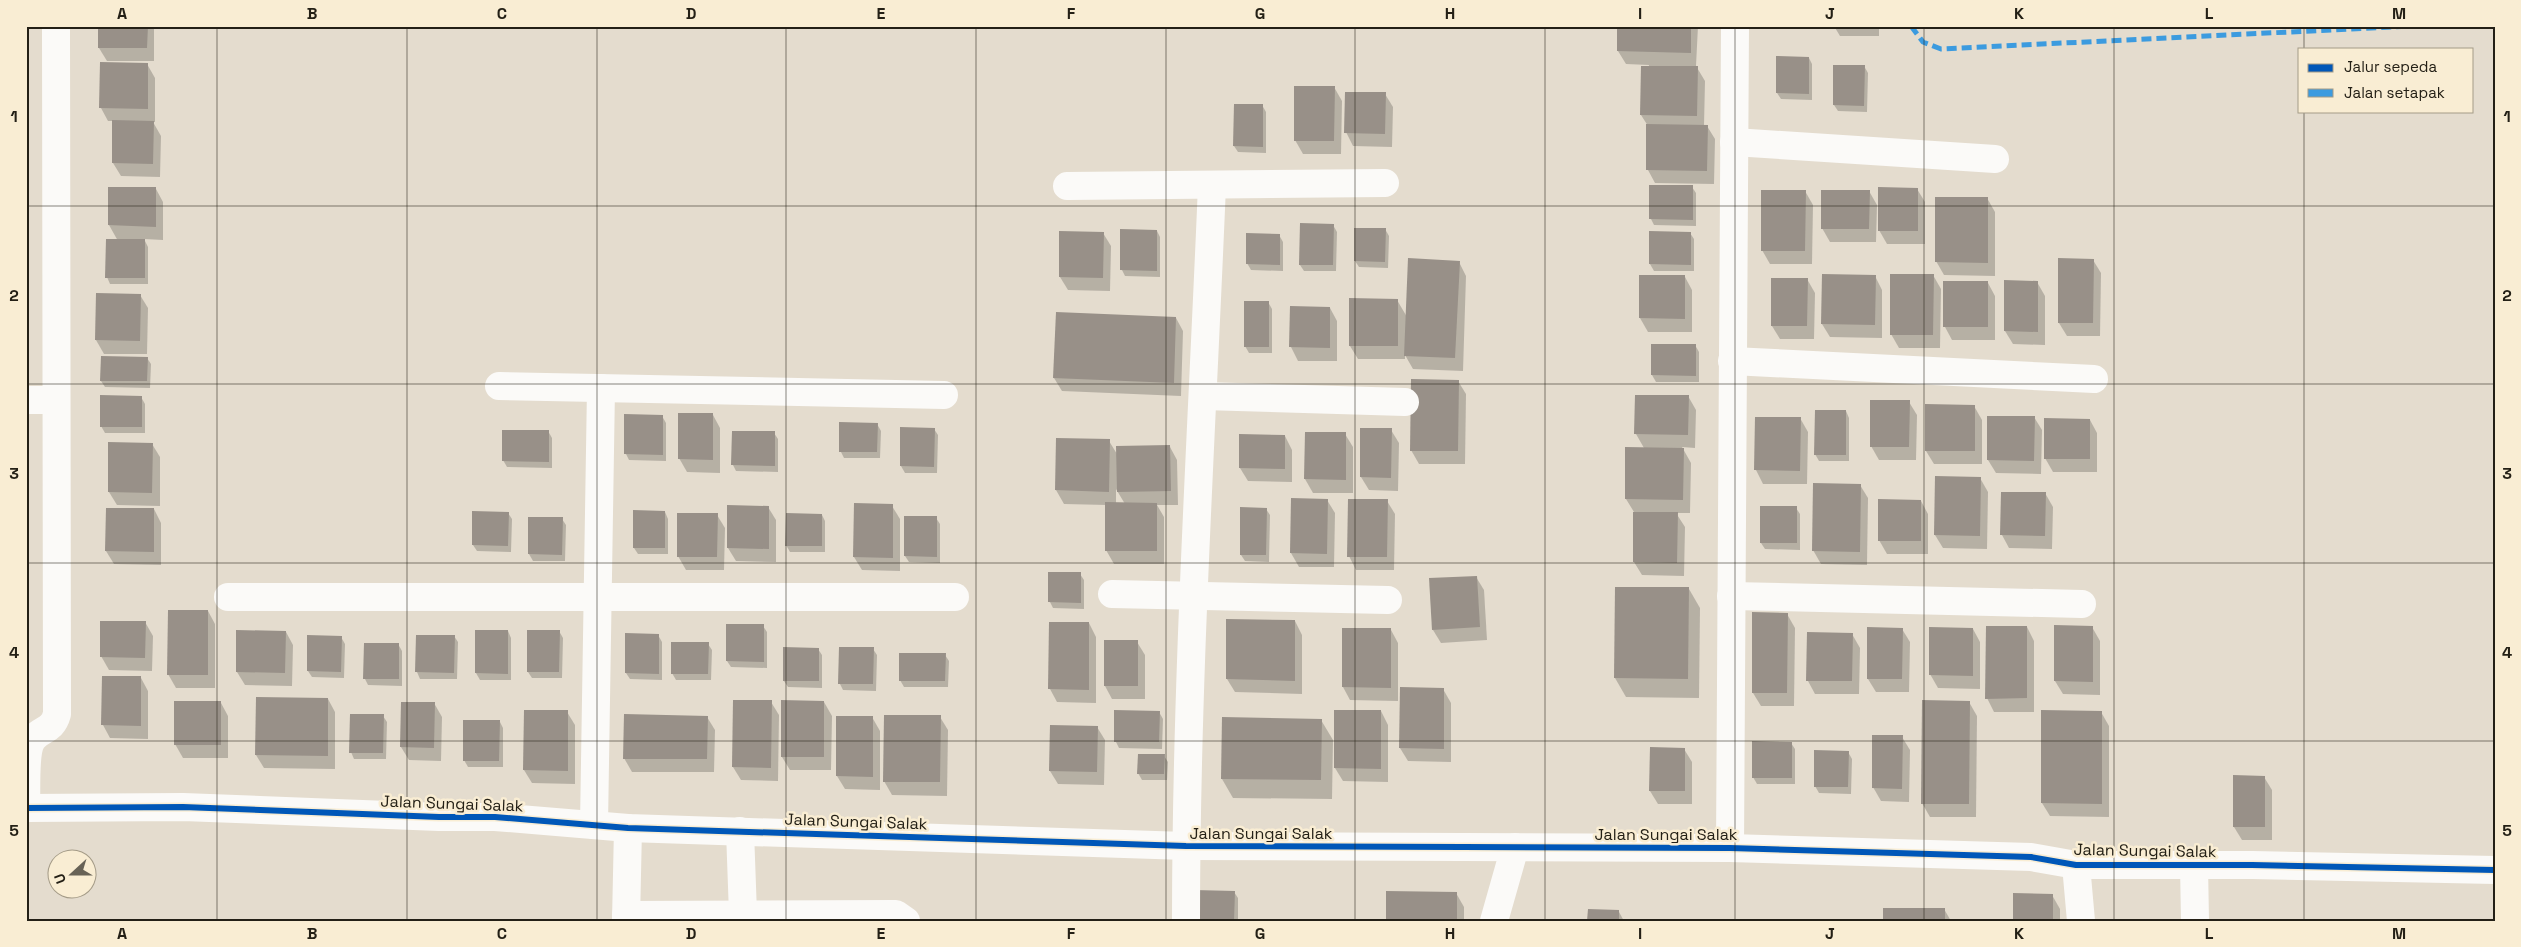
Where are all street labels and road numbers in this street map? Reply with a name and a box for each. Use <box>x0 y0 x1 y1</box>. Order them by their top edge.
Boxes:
street label: Jalan Sungai Salak <box>380 791 524 817</box>
street label: Jalan Sungai Salak <box>784 809 928 835</box>
street label: Jalan Sungai Salak <box>1190 823 1333 844</box>
street label: Jalan Sungai Salak <box>1595 824 1738 845</box>
street label: Jalan Sungai Salak <box>2073 839 2217 862</box>

